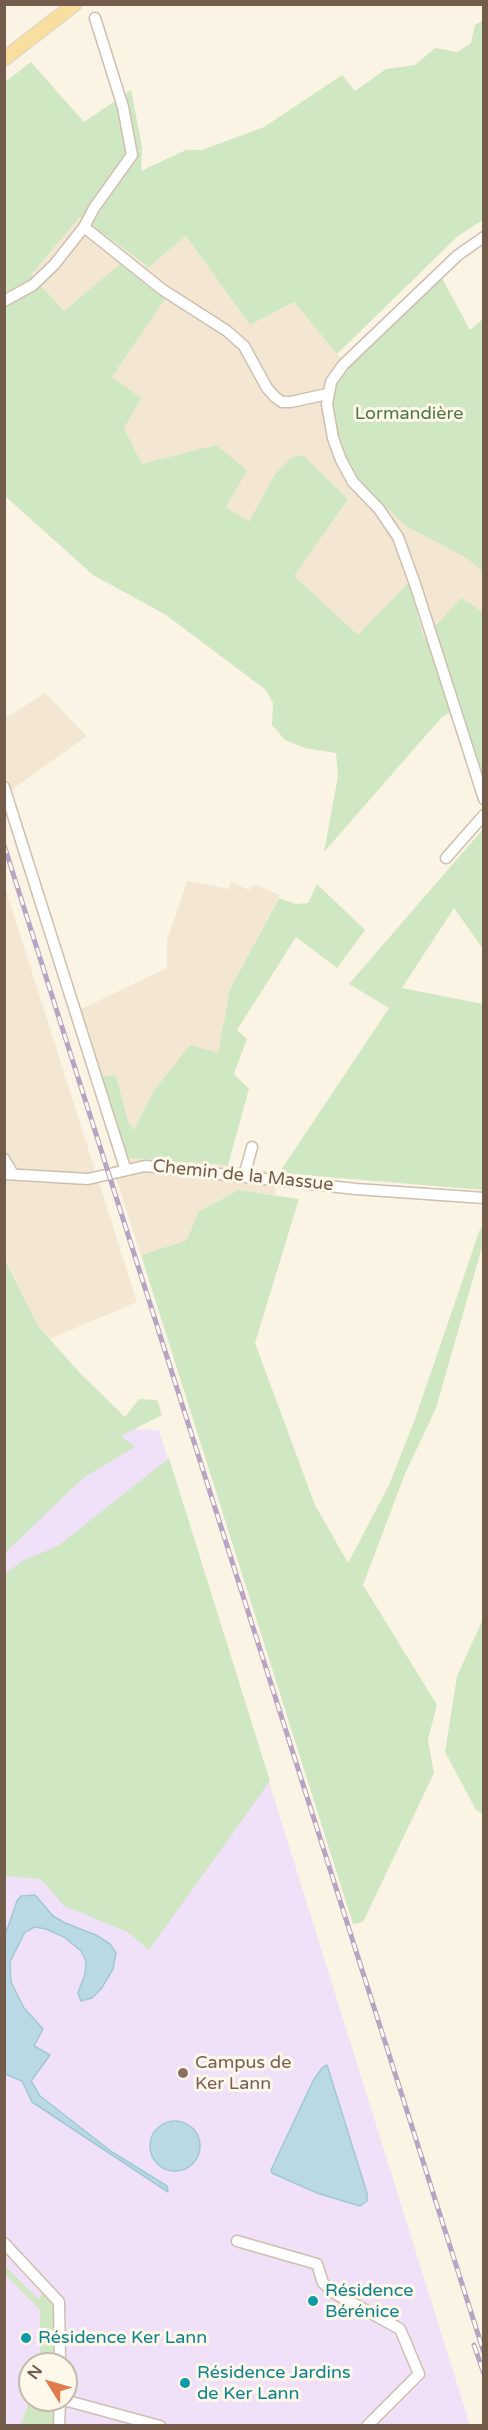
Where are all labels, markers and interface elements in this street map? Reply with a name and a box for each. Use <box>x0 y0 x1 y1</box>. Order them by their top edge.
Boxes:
park label: Lormandière <box>355 403 463 425</box>
street label: Chemin de la Massue <box>151 1156 335 1196</box>
place label: Campus de Ker Lann <box>195 2052 291 2094</box>
marker: Campus de Ker Lann <box>176 2066 190 2080</box>
place label: Résidence Bérénice <box>325 2280 413 2322</box>
marker: Résidence Bérénice <box>306 2294 320 2308</box>
place label: Résidence Ker Lann <box>38 2327 207 2349</box>
marker: Résidence Ker Lann <box>19 2331 33 2345</box>
north arrow <box>18 2352 78 2412</box>
text: N <box>23 2361 47 2384</box>
place label: Résidence Jardins de Ker Lann <box>197 2362 351 2404</box>
marker: Résidence Jardins de Ker Lann <box>178 2376 192 2390</box>

